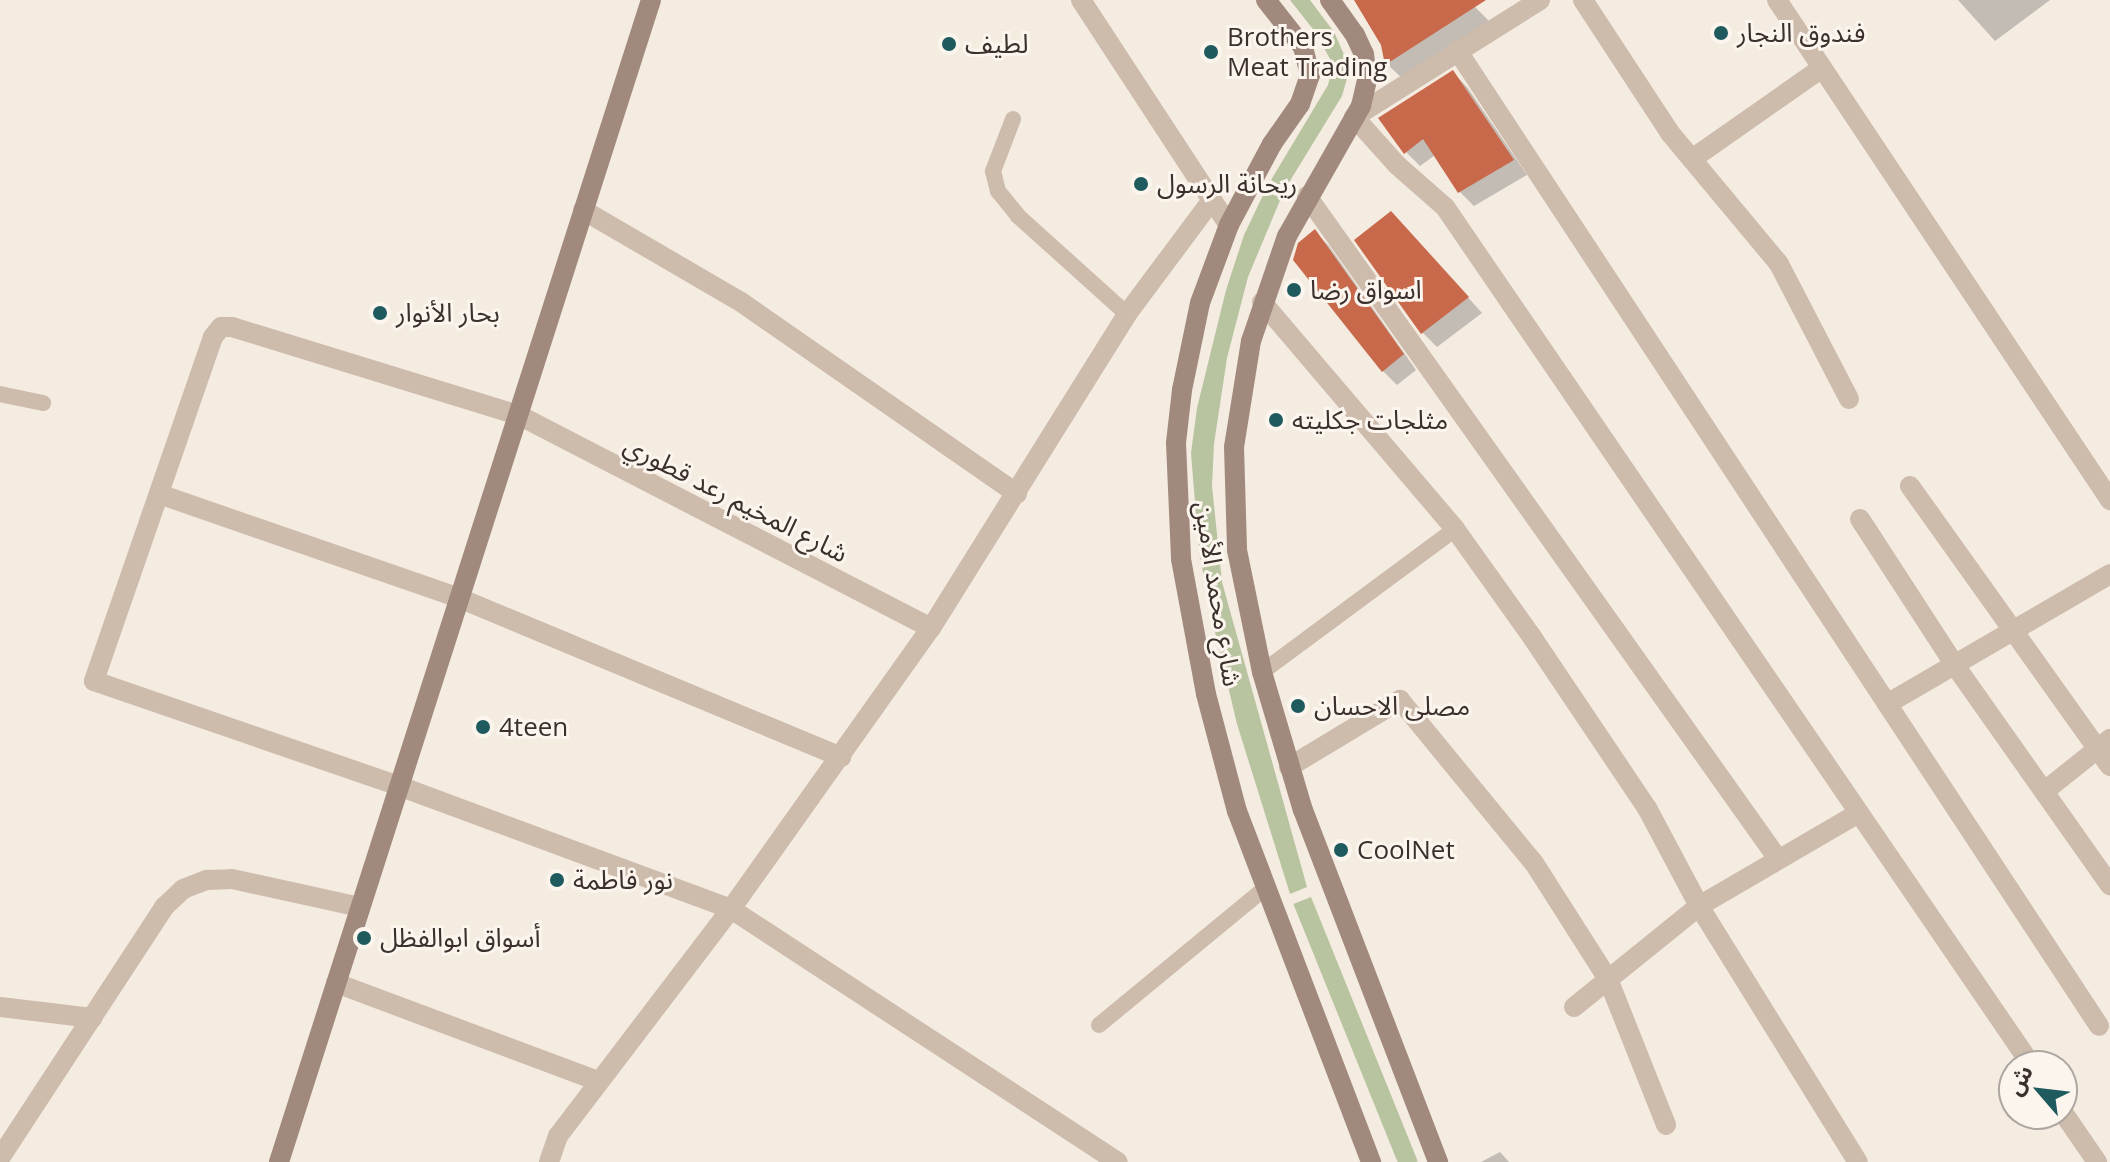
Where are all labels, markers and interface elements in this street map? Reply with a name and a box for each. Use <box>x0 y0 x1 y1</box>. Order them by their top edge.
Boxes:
place label: فندوق النجار <box>1737 17 1865 49</box>
place label: Brothers Meat Trading <box>1227 21 1387 82</box>
marker: فندوق النجار <box>1712 24 1730 42</box>
place label: لطيف <box>965 28 1028 60</box>
marker: لطيف <box>940 35 958 53</box>
marker: Brothers Meat Trading <box>1202 43 1220 61</box>
place label: ريحانة الرسول <box>1157 168 1297 200</box>
marker: ريحانة الرسول <box>1132 175 1150 193</box>
place label: اسواق رضا <box>1310 274 1422 306</box>
marker: اسواق رضا <box>1285 281 1303 299</box>
place label: بحار الأنوار <box>396 297 500 329</box>
marker: بحار الأنوار <box>371 304 389 322</box>
place label: مثلجات جكليته <box>1292 404 1448 436</box>
marker: مثلجات جكليته <box>1267 411 1285 429</box>
street label: شارع المخيم رعد قطوري <box>619 429 853 569</box>
street label: شارع محمد الأمين <box>1188 499 1248 689</box>
place label: مصلى الاحسان <box>1314 690 1470 722</box>
marker: مصلى الاحسان <box>1289 697 1307 715</box>
place label: 4teen <box>499 711 568 743</box>
marker: 4teen <box>474 718 492 736</box>
place label: CoolNet <box>1357 834 1455 866</box>
marker: CoolNet <box>1332 841 1350 859</box>
place label: نور فاطمة <box>573 864 673 896</box>
marker: نور فاطمة <box>548 871 566 889</box>
place label: أسواق ابوالفظل <box>380 922 541 954</box>
marker: أسواق ابوالفظل <box>355 929 373 947</box>
north arrow <box>1998 1050 2078 1130</box>
text: ش <box>1998 1059 2039 1100</box>

